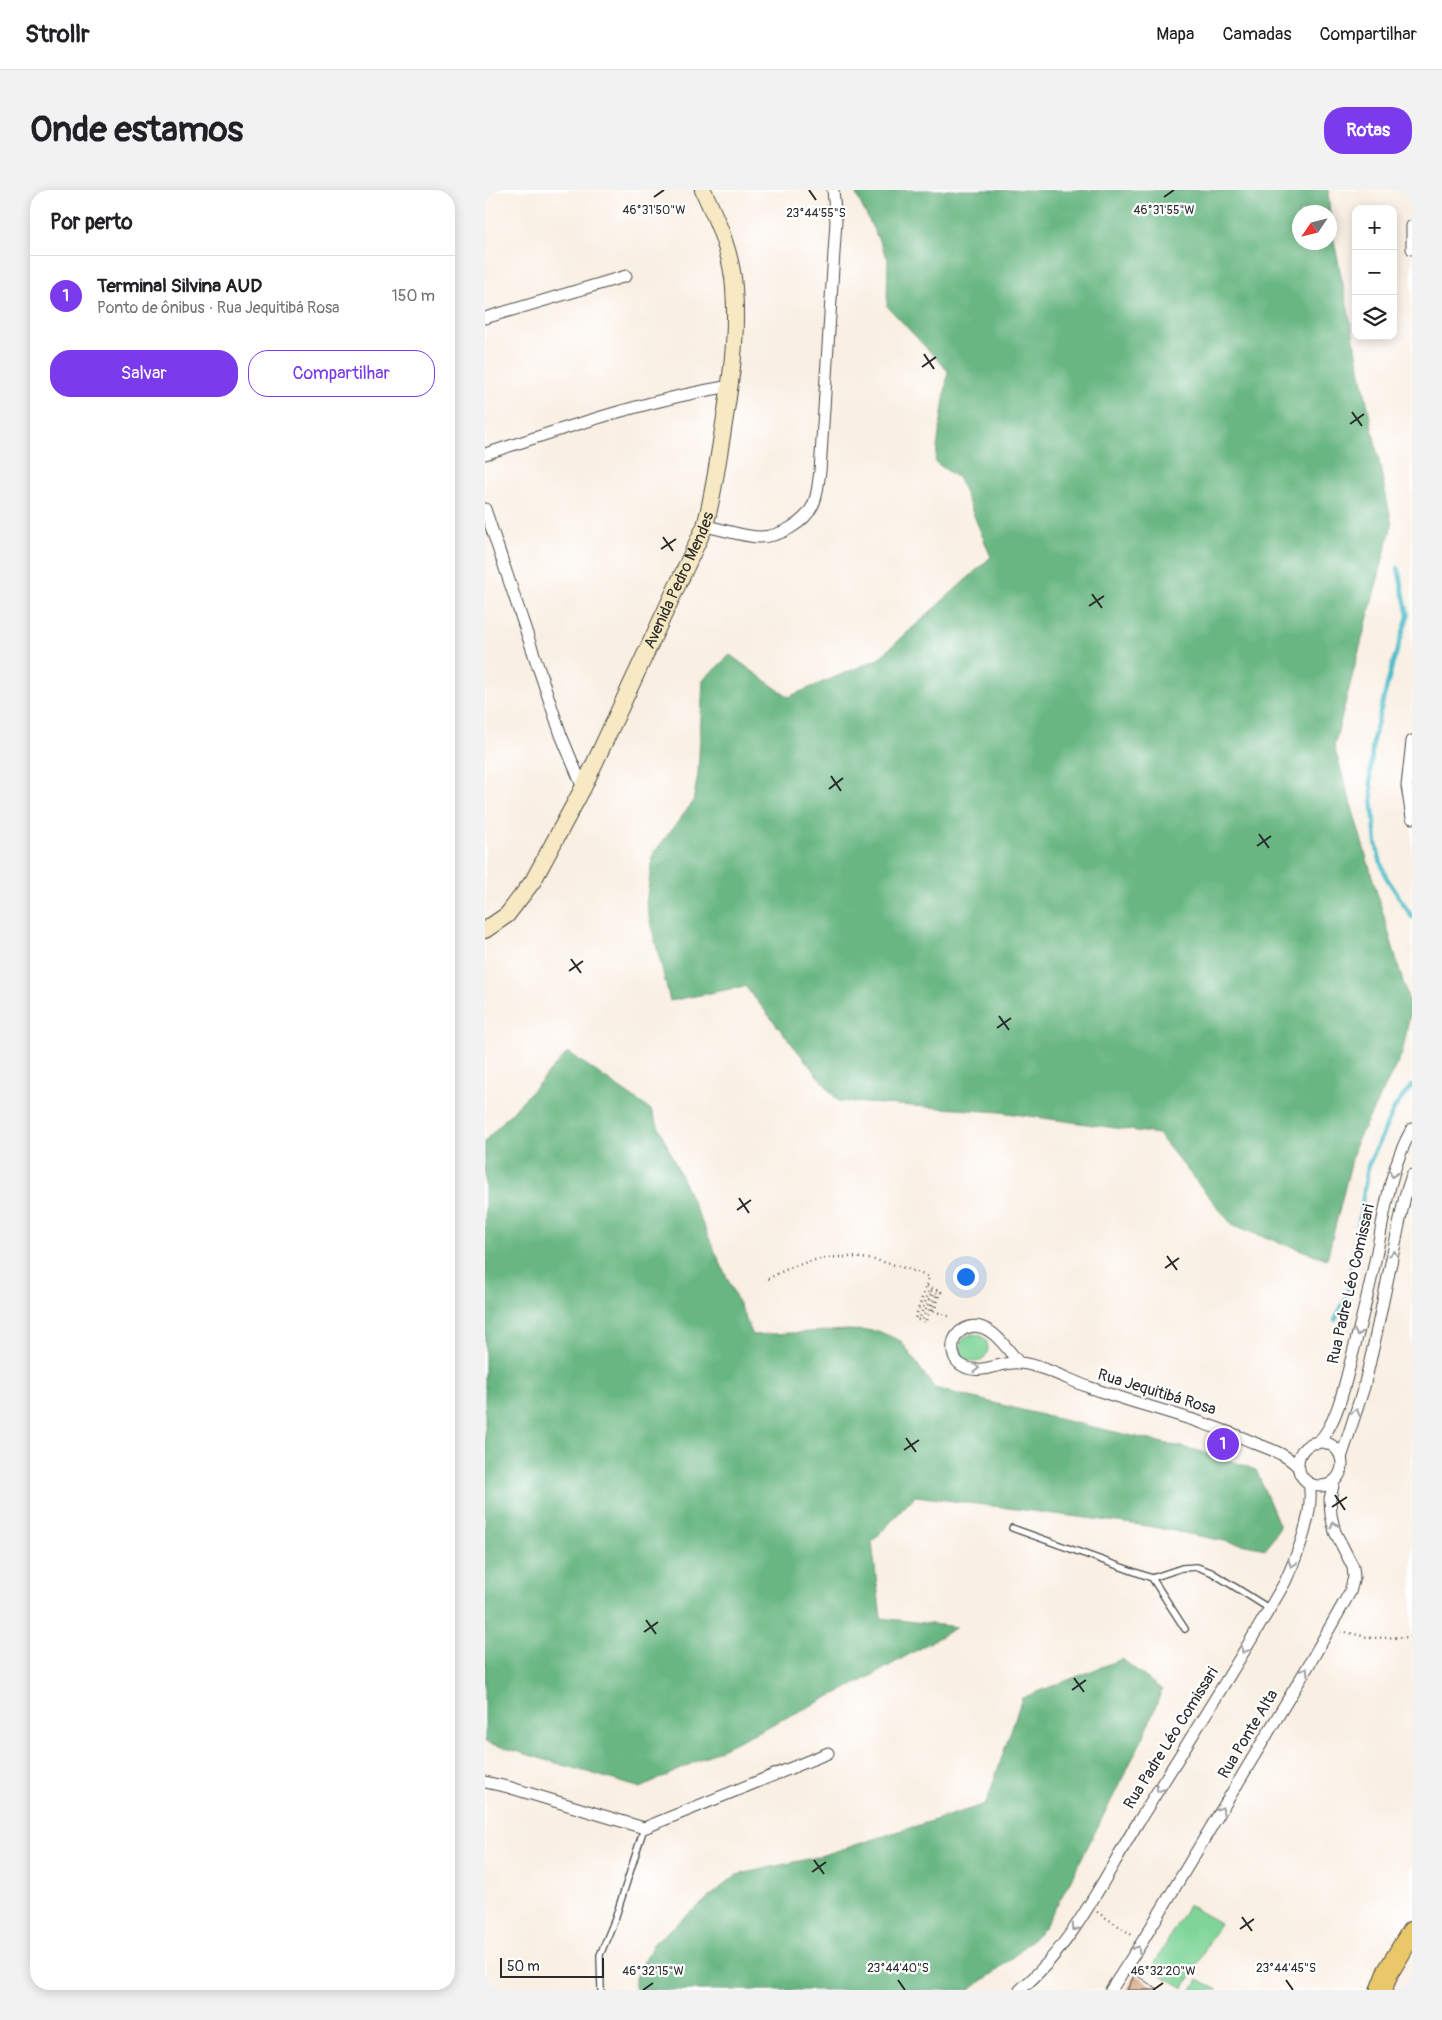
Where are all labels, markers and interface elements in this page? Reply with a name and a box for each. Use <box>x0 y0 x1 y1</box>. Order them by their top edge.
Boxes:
text: Strollr <box>25 20 90 49</box>
text: Mapa <box>1156 23 1194 46</box>
text: Camadas <box>1222 23 1292 46</box>
text: Compartilhar <box>1320 23 1417 46</box>
button: Rotas <box>1324 107 1412 154</box>
text: Onde estamos <box>30 108 243 152</box>
text: 46°31'50"W <box>623 203 685 218</box>
text: 46°31'55"W <box>1133 203 1195 218</box>
north arrow <box>1292 205 1337 250</box>
map controls <box>1352 205 1397 340</box>
button: + <box>1352 205 1397 250</box>
text: 23°44'55"S <box>786 206 846 221</box>
text: Por perto <box>50 209 132 236</box>
button: − <box>1352 250 1397 295</box>
text: Terminal Silvina AUD <box>97 274 262 298</box>
text: 1 <box>63 286 69 306</box>
text: 150 m <box>391 286 435 306</box>
button: layers <box>1352 295 1397 340</box>
text: Ponto de ônibus · Rua Jequitibá Rosa <box>97 298 340 318</box>
button: Salvar <box>50 350 238 397</box>
button: Compartilhar <box>248 350 435 397</box>
street label: Avenida Pedro Mendes <box>639 510 718 652</box>
one-way arrow <box>1388 1169 1398 1178</box>
street label: Rua Padre Léo Comissari <box>1323 1202 1379 1366</box>
one-way arrow <box>1389 1250 1399 1259</box>
your location <box>953 1264 979 1290</box>
one-way arrow <box>1353 1328 1364 1337</box>
one-way arrow <box>972 1363 980 1373</box>
street label: Rua Jequitibá Rosa <box>1095 1364 1219 1420</box>
one-way arrow <box>1350 1408 1360 1417</box>
pin: 1 <box>1207 1425 1239 1463</box>
one-way arrow <box>1329 1521 1339 1530</box>
one-way arrow <box>1288 1560 1298 1568</box>
one-way arrow <box>1241 1645 1251 1654</box>
street label: Rua Padre Léo Comissari <box>1119 1663 1223 1813</box>
one-way arrow <box>1299 1667 1309 1676</box>
street label: Rua Ponte Alta <box>1214 1686 1282 1782</box>
one-way arrow <box>1156 1783 1166 1792</box>
one-way arrow <box>1215 1806 1224 1815</box>
one-way arrow <box>1072 1922 1081 1932</box>
one-way arrow <box>1131 1946 1141 1955</box>
scale bar <box>500 1955 604 1978</box>
text: 50 m <box>507 1958 540 1975</box>
text: 23°44'40"S <box>867 1961 929 1976</box>
text: 23°44'45"S <box>1256 1961 1316 1976</box>
text: 46°32'15"W <box>622 1964 684 1979</box>
text: 46°32'20"W <box>1130 1964 1196 1979</box>

